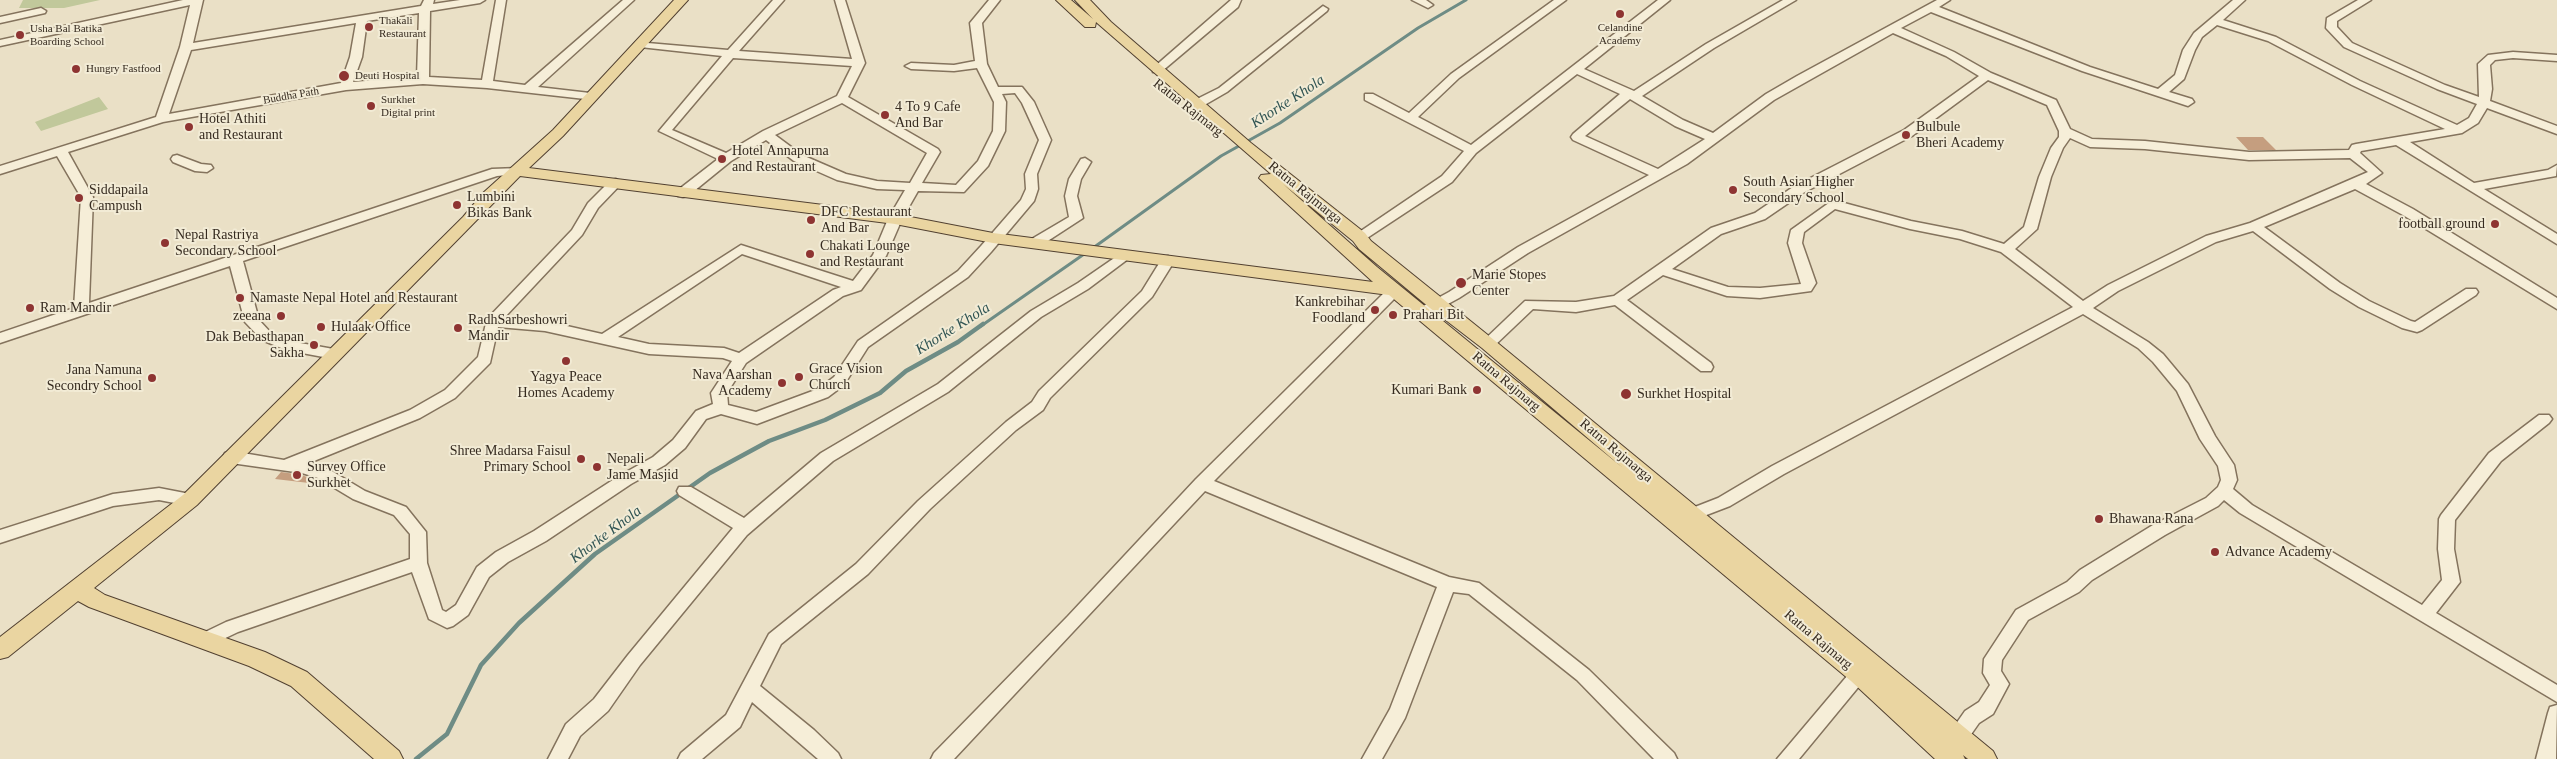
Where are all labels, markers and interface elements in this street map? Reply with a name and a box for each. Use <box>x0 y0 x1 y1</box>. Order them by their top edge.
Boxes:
marker: Celandine Academy <box>1614 8 1626 20</box>
place label: Thakali Restaurant <box>379 14 436 40</box>
marker: Thakali Restaurant <box>363 21 375 33</box>
place label: Celandine Academy <box>1594 21 1646 47</box>
place label: Usha Bal Batika Boarding School <box>30 22 115 48</box>
marker: Usha Bal Batika Boarding School <box>14 29 26 41</box>
place label: Hungry Fastfood <box>86 62 173 76</box>
marker: Hungry Fastfood <box>70 63 82 75</box>
marker: Deuti Hospital <box>337 69 351 83</box>
place label: Deuti Hospital <box>355 69 428 83</box>
water label: Khorke Khola <box>1244 69 1332 135</box>
street label: Ratna Rajmarg <box>1145 71 1231 145</box>
street label: Buddha Path <box>257 84 325 108</box>
place label: Surkhet Digital print <box>381 93 442 119</box>
place label: 4 To 9 Cafe And Bar <box>895 99 966 132</box>
marker: Surkhet Digital print <box>365 100 377 112</box>
marker: 4 To 9 Cafe And Bar <box>879 109 891 121</box>
place label: Hotel Athiti and Restaurant <box>199 111 300 144</box>
place label: Bulbule Bheri Academy <box>1916 119 2015 152</box>
marker: Hotel Athiti and Restaurant <box>183 121 195 133</box>
marker: Bulbule Bheri Academy <box>1900 129 1912 141</box>
place label: Hotel Annapurna and Restaurant <box>732 143 845 176</box>
marker: Hotel Annapurna and Restaurant <box>716 153 728 165</box>
street label: Ratna Rajmarga <box>1259 153 1351 233</box>
place label: South Asian Higher Secondary School <box>1743 174 1869 206</box>
place label: Siddapaila Campush <box>89 182 157 214</box>
marker: South Asian Higher Secondary School <box>1727 184 1739 196</box>
place label: Lumbini Bikas Bank <box>467 189 538 222</box>
marker: Siddapaila Campush <box>73 192 85 204</box>
marker: Lumbini Bikas Bank <box>451 199 463 211</box>
place label: DFC Restaurant And Bar <box>821 204 923 236</box>
marker: DFC Restaurant And Bar <box>805 214 817 226</box>
place label: football ground <box>2382 216 2485 232</box>
marker: football ground <box>2489 218 2501 230</box>
place label: Nepal Rastriya Secondary School <box>175 227 291 260</box>
marker: Nepal Rastriya Secondary School <box>159 237 171 249</box>
place label: Chakati Lounge and Restaurant <box>820 238 923 270</box>
marker: Chakati Lounge and Restaurant <box>804 248 816 260</box>
place label: Marie Stopes Center <box>1472 267 1558 300</box>
marker: Marie Stopes Center <box>1454 276 1468 290</box>
place label: Namaste Nepal Hotel and Restaurant <box>250 290 495 306</box>
marker: Namaste Nepal Hotel and Restaurant <box>234 292 246 304</box>
place label: Kankrebihar Foodland <box>1284 294 1365 326</box>
water label: Khorke Khola <box>908 296 998 362</box>
place label: Ram Mandir <box>40 300 120 316</box>
marker: Ram Mandir <box>24 302 36 314</box>
marker: Kankrebihar Foodland <box>1369 304 1381 316</box>
place label: Prahari Bit <box>1403 307 1472 323</box>
place label: zeeana <box>224 308 271 324</box>
marker: Prahari Bit <box>1387 309 1399 321</box>
marker: zeeana <box>275 310 287 322</box>
place label: RadhSarbeshowri Mandir <box>468 312 584 344</box>
place label: Hulaak Office <box>331 319 419 335</box>
marker: Hulaak Office <box>315 321 327 333</box>
marker: RadhSarbeshowri Mandir <box>452 322 464 334</box>
place label: Dak Bebasthapan Sakha <box>188 329 304 362</box>
marker: Dak Bebasthapan Sakha <box>308 339 320 351</box>
street label: Ratna Rajmarg <box>1463 344 1549 420</box>
marker: Yagya Peace Homes Academy <box>560 355 572 367</box>
place label: Grace Vision Church <box>809 361 890 394</box>
place label: Jana Namuna Secondry School <box>34 362 142 394</box>
place label: Nava Aarshan Academy <box>680 367 772 400</box>
place label: Yagya Peace Homes Academy <box>511 369 621 402</box>
marker: Grace Vision Church <box>793 371 805 383</box>
marker: Jana Namuna Secondry School <box>146 372 158 384</box>
marker: Nava Aarshan Academy <box>776 377 788 389</box>
place label: Kumari Bank <box>1383 382 1467 398</box>
marker: Kumari Bank <box>1471 384 1483 396</box>
place label: Surkhet Hospital <box>1637 386 1746 402</box>
marker: Surkhet Hospital <box>1619 387 1633 401</box>
street label: Ratna Rajmarga <box>1570 411 1662 491</box>
place label: Shree Madarsa Faisul Primary School <box>431 443 571 476</box>
place label: Nepali Jame Masjid <box>607 451 686 484</box>
marker: Shree Madarsa Faisul Primary School <box>575 453 587 465</box>
place label: Survey Office Surkhet <box>307 459 393 492</box>
marker: Nepali Jame Masjid <box>591 461 603 473</box>
marker: Survey Office Surkhet <box>291 469 303 481</box>
water label: Khorke Khola <box>563 499 649 571</box>
place label: Bhawana Rana <box>2109 511 2207 527</box>
marker: Bhawana Rana <box>2093 513 2105 525</box>
place label: Advance Academy <box>2225 544 2345 560</box>
marker: Advance Academy <box>2209 546 2221 558</box>
street label: Ratna Rajmarg <box>1775 602 1861 678</box>

